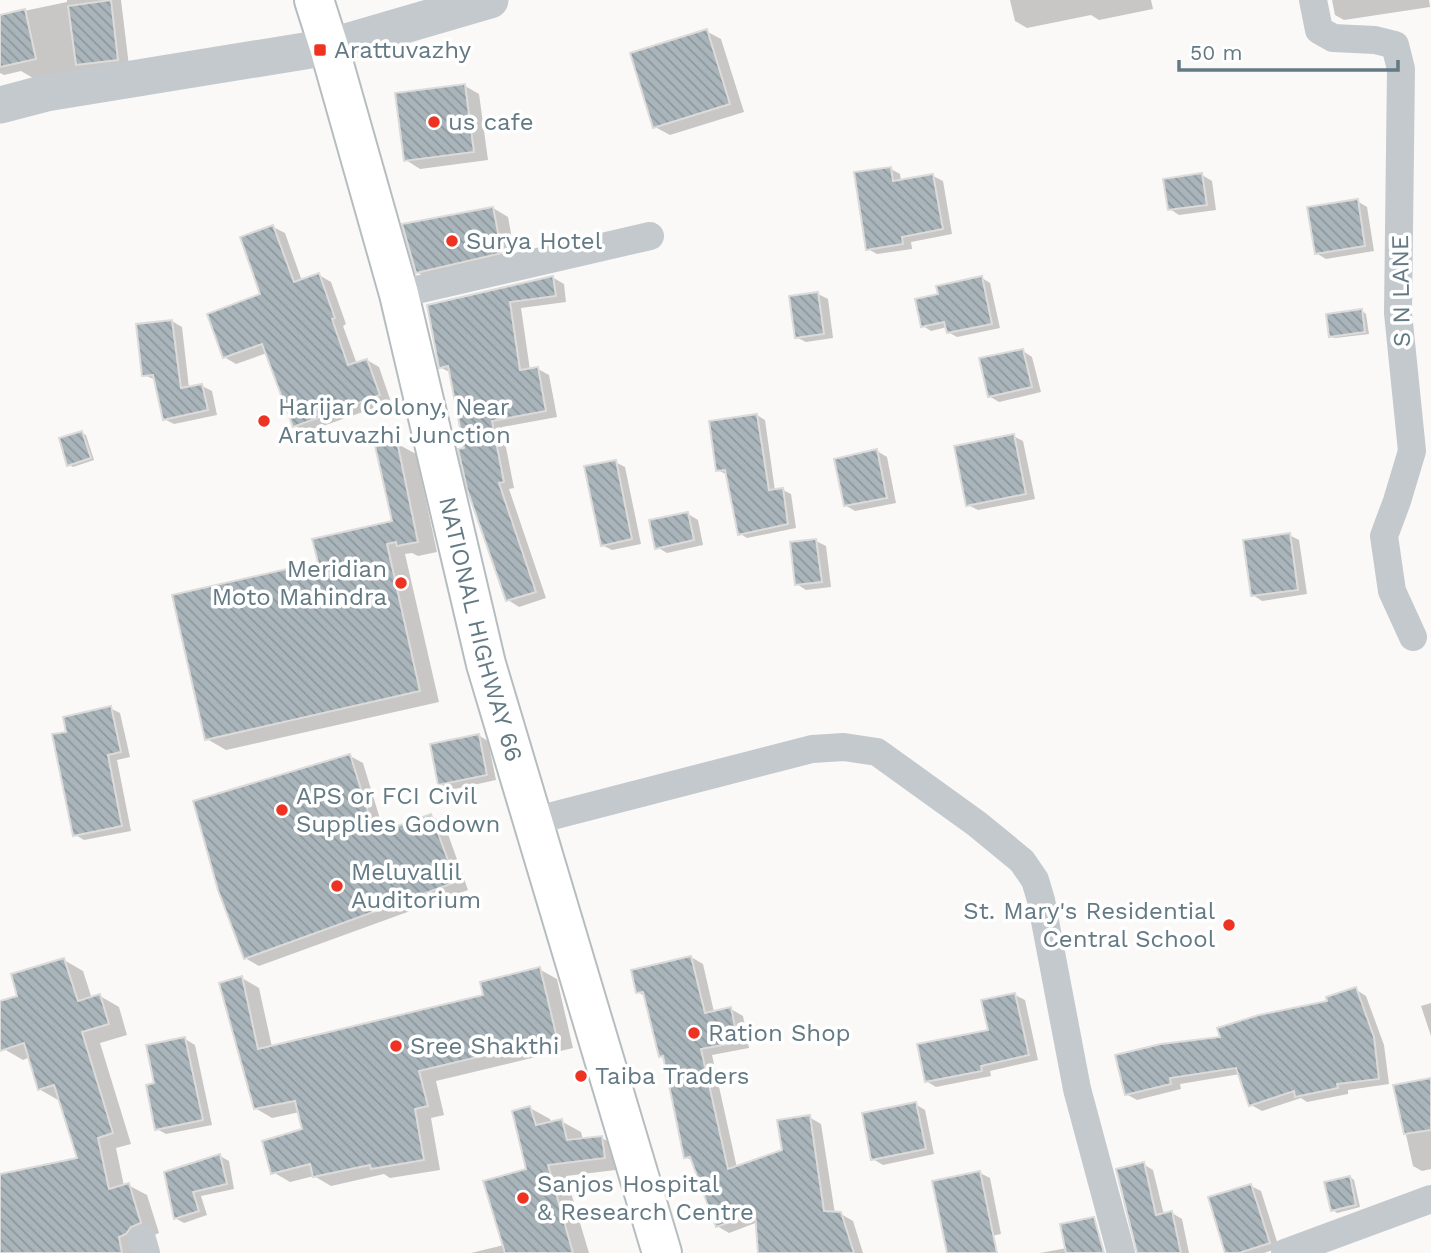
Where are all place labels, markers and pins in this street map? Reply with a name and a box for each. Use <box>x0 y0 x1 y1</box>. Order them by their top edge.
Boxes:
place label: Arattuvazhy <box>334 36 472 64</box>
marker: Arattuvazhy <box>312 42 328 58</box>
place label: us cafe <box>448 108 534 136</box>
marker: us cafe <box>426 114 442 130</box>
place label: Surya Hotel <box>466 227 603 255</box>
marker: Surya Hotel <box>444 233 460 249</box>
place label: Harijar Colony, Near Aratuvazhi Junction <box>278 393 511 449</box>
marker: Harijar Colony, Near Aratuvazhi Junction <box>256 413 272 429</box>
place label: Meridian Moto Mahindra <box>212 555 387 611</box>
marker: Meridian Moto Mahindra <box>393 575 409 591</box>
place label: APS or FCI Civil Supplies Godown <box>296 782 500 838</box>
marker: APS or FCI Civil Supplies Godown <box>274 802 290 818</box>
place label: Meluvallil Auditorium <box>351 858 481 914</box>
marker: Meluvallil Auditorium <box>329 878 345 894</box>
place label: St. Mary's Residential Central School <box>963 897 1216 953</box>
marker: St. Mary's Residential Central School <box>1221 917 1237 933</box>
place label: Ration Shop <box>708 1019 851 1047</box>
marker: Ration Shop <box>686 1025 702 1041</box>
place label: Sree Shakthi <box>410 1032 559 1060</box>
marker: Sree Shakthi <box>388 1038 404 1054</box>
place label: Taiba Traders <box>595 1062 749 1090</box>
marker: Taiba Traders <box>573 1068 589 1084</box>
place label: Sanjos Hospital & Research Centre <box>537 1170 754 1226</box>
marker: Sanjos Hospital & Research Centre <box>515 1190 531 1206</box>

